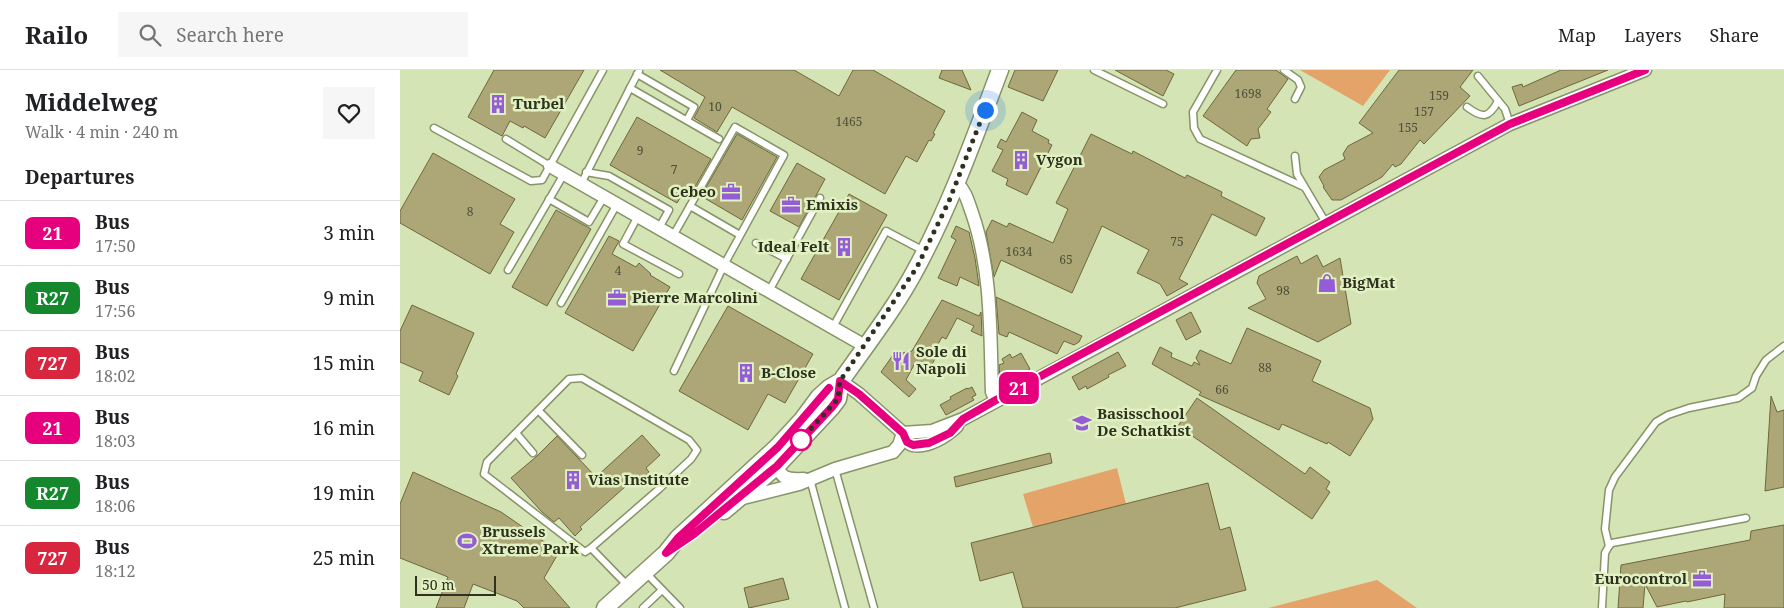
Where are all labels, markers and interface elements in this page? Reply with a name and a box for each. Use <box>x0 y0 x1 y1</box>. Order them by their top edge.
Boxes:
search box <box>118 12 468 57</box>
text: Railo <box>25 18 88 51</box>
icon: search <box>136 21 164 49</box>
text: Search here <box>176 22 284 48</box>
text: Map <box>1558 23 1596 47</box>
text: Layers <box>1624 23 1682 47</box>
text: Share <box>1710 23 1759 47</box>
text: Middelweg <box>25 85 157 118</box>
house number: 1698 <box>1235 85 1262 102</box>
button: heart <box>323 87 375 139</box>
house number: 159 <box>1429 87 1449 104</box>
building icon: Turbel <box>487 93 509 115</box>
place label: Turbel <box>513 93 565 113</box>
house number: 10 <box>708 98 722 115</box>
your location <box>973 98 998 123</box>
house number: 157 <box>1414 103 1434 120</box>
house number: 1465 <box>836 113 862 130</box>
house number: 155 <box>1398 119 1418 136</box>
text: Walk · 4 min · 240 m <box>25 121 178 143</box>
house number: 9 <box>637 142 643 159</box>
building icon: Vygon <box>1010 149 1032 171</box>
place label: Vygon <box>1036 149 1083 169</box>
house number: 7 <box>671 161 678 178</box>
text: Departures <box>25 164 134 190</box>
place label: Cebeo <box>670 181 716 201</box>
office icon: Cebeo <box>720 181 742 203</box>
office icon: Emixis <box>780 194 802 216</box>
place label: Emixis <box>806 194 858 214</box>
house number: 8 <box>467 203 474 220</box>
text: Bus <box>95 209 130 235</box>
text: 3 min <box>323 220 375 246</box>
text: 21 <box>42 221 63 245</box>
house number: 75 <box>1170 233 1184 250</box>
text: 17:50 <box>95 235 135 257</box>
place label: Ideal Felt <box>758 236 829 256</box>
building icon: Ideal Felt <box>833 236 855 258</box>
house number: 1634 <box>1006 243 1033 260</box>
house number: 65 <box>1059 251 1073 268</box>
house number: 4 <box>615 262 622 279</box>
shop icon: BigMat <box>1316 272 1338 294</box>
place label: BigMat <box>1342 272 1395 292</box>
text: Bus <box>95 274 130 300</box>
house number: 98 <box>1276 282 1290 299</box>
text: 9 min <box>323 285 375 311</box>
text: R27 <box>36 286 69 310</box>
office icon: Pierre Marcolini <box>606 287 628 309</box>
place label: Pierre Marcolini <box>632 287 758 307</box>
text: 17:56 <box>95 300 135 322</box>
text: Bus <box>95 339 130 365</box>
place label: Sole di Napoli <box>916 341 967 378</box>
text: 15 min <box>313 350 375 376</box>
restaurant icon: Sole di Napoli <box>890 350 912 372</box>
text: 727 <box>37 351 68 375</box>
house number: 88 <box>1258 359 1272 376</box>
building icon: B-Close <box>735 362 757 384</box>
place label: B-Close <box>761 362 816 382</box>
text: 18:02 <box>95 365 135 387</box>
line badge: 21 <box>996 372 1042 404</box>
text: 21 <box>1009 376 1029 400</box>
house number: 66 <box>1215 381 1229 398</box>
place label: Basisschool De Schatkist <box>1097 403 1191 440</box>
text: Bus <box>95 404 130 430</box>
school or university icon: Basisschool De Schatkist <box>1071 412 1093 434</box>
text: 16 min <box>313 415 375 441</box>
text: 21 <box>42 416 63 440</box>
unlabelled marker <box>790 429 812 451</box>
text: 18:03 <box>95 430 135 452</box>
text: Bus <box>95 469 130 495</box>
building icon: Vias Institute <box>562 469 584 491</box>
place label: Vias Institute <box>588 469 689 489</box>
text: 19 min <box>313 480 375 506</box>
text: R27 <box>36 481 69 505</box>
text: 18:06 <box>95 495 135 517</box>
place label: Brussels Xtreme Park <box>482 521 579 558</box>
sports icon: Brussels Xtreme Park <box>456 530 478 552</box>
text: Bus <box>95 534 130 560</box>
text: 25 min <box>313 545 375 571</box>
text: 727 <box>37 546 68 570</box>
text: 18:12 <box>95 560 135 582</box>
place label: Eurocontrol <box>1595 568 1688 588</box>
office icon: Eurocontrol <box>1691 568 1713 590</box>
scale bar <box>415 573 496 596</box>
text: 50 m <box>422 575 455 594</box>

